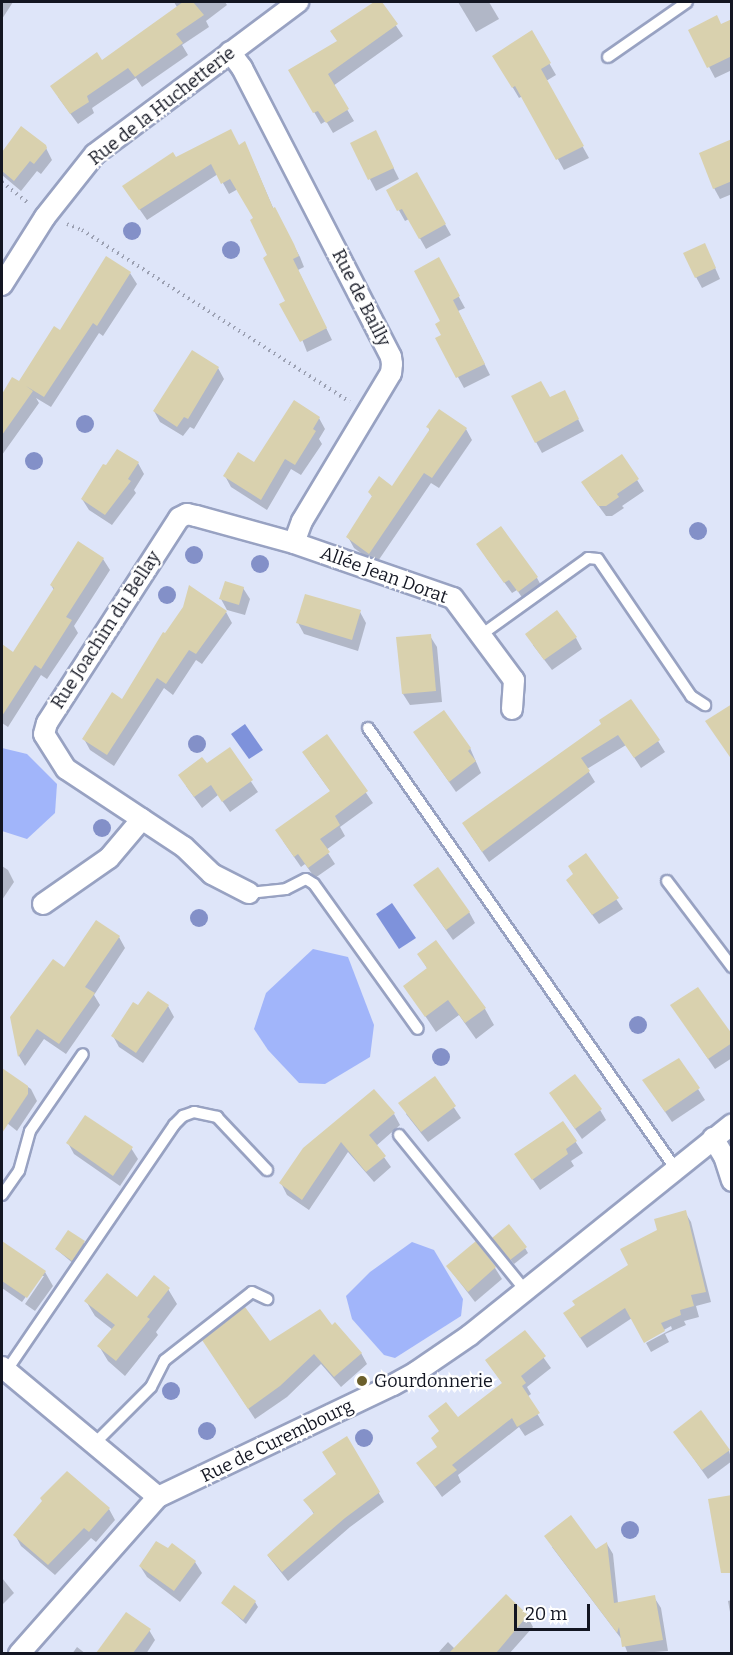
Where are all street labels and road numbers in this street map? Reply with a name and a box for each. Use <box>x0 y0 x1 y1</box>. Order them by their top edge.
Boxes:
street label: Rue de la Huchetterie <box>85 42 239 170</box>
street label: Rue de Bailly <box>327 246 395 350</box>
street label: Allée Jean Dorat <box>318 542 450 608</box>
street label: Rue Joachim du Bellay <box>47 547 165 713</box>
street label: Rue de Curembourg <box>197 1395 357 1487</box>

